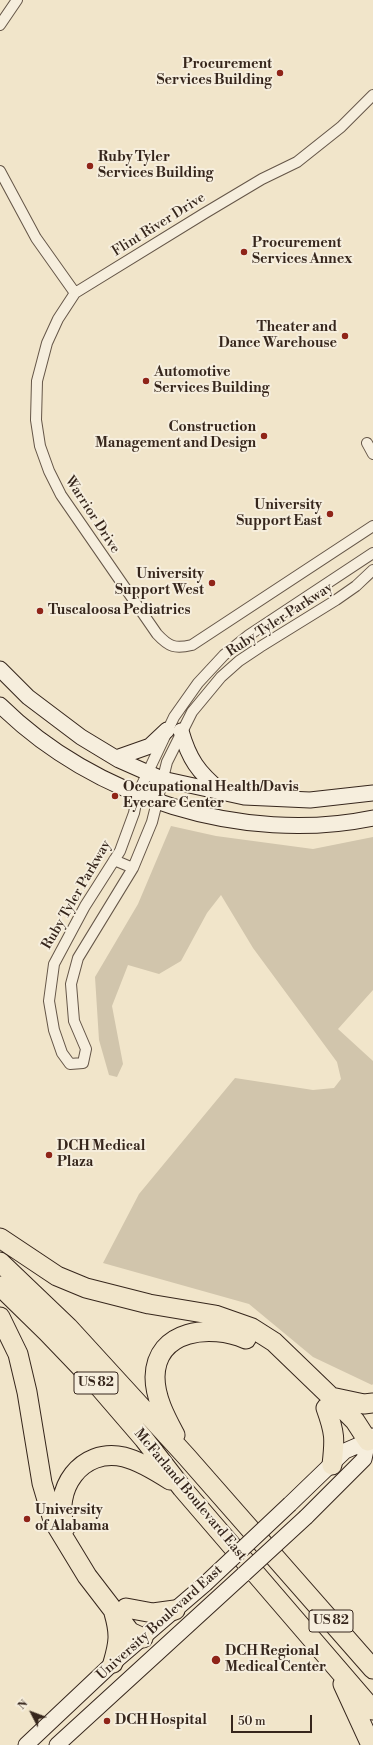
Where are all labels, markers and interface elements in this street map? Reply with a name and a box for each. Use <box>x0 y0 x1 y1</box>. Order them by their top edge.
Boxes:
place label: Procurement Services Building <box>157 57 272 90</box>
marker: Procurement Services Building <box>275 68 285 78</box>
place label: Ruby Tyler Services Building <box>98 150 213 182</box>
marker: Ruby Tyler Services Building <box>85 161 95 171</box>
street label: Flint River Drive <box>109 190 209 260</box>
place label: Procurement Services Annex <box>252 236 352 268</box>
marker: Procurement Services Annex <box>239 247 249 257</box>
place label: Theater and Dance Warehouse <box>218 320 337 352</box>
marker: Theater and Dance Warehouse <box>340 331 350 341</box>
place label: Automotive Services Building <box>154 365 269 398</box>
marker: Automotive Services Building <box>141 376 151 386</box>
place label: Construction Management and Design <box>95 420 256 452</box>
marker: Construction Management and Design <box>259 431 269 441</box>
street label: Warrior Drive <box>61 473 123 557</box>
place label: University Support East <box>236 498 322 530</box>
marker: University Support East <box>325 509 335 519</box>
place label: University Support West <box>115 567 204 600</box>
marker: University Support West <box>207 578 217 588</box>
street label: Ruby Tyler Parkway <box>224 579 336 661</box>
place label: Tuscaloosa Pediatrics <box>48 603 191 619</box>
marker: Tuscaloosa Pediatrics <box>35 606 45 616</box>
place label: Occupational Health/Davis Eyecare Center <box>123 780 299 812</box>
marker: Occupational Health/Davis Eyecare Center <box>110 791 120 801</box>
street label: Ruby Tyler Parkway <box>39 837 115 953</box>
place label: DCH Medical Plaza <box>57 1139 145 1172</box>
marker: DCH Medical Plaza <box>44 1150 54 1160</box>
road number: US 82 <box>74 1372 118 1394</box>
street label: McFarland Boulevard East <box>130 1426 250 1564</box>
place label: University of Alabama <box>35 1503 109 1536</box>
marker: University of Alabama <box>22 1514 32 1524</box>
street label: University Boulevard East <box>94 1562 226 1684</box>
road number: US 82 <box>309 1610 353 1632</box>
place label: DCH Regional Medical Center <box>225 1644 326 1676</box>
marker: DCH Regional Medical Center <box>210 1654 222 1666</box>
north arrow <box>12 1693 52 1733</box>
text: N <box>15 1697 31 1713</box>
scale bar <box>233 1707 314 1733</box>
place label: DCH Hospital <box>115 1713 207 1729</box>
text: 50 m <box>238 1714 266 1729</box>
marker: DCH Hospital <box>102 1716 112 1726</box>

